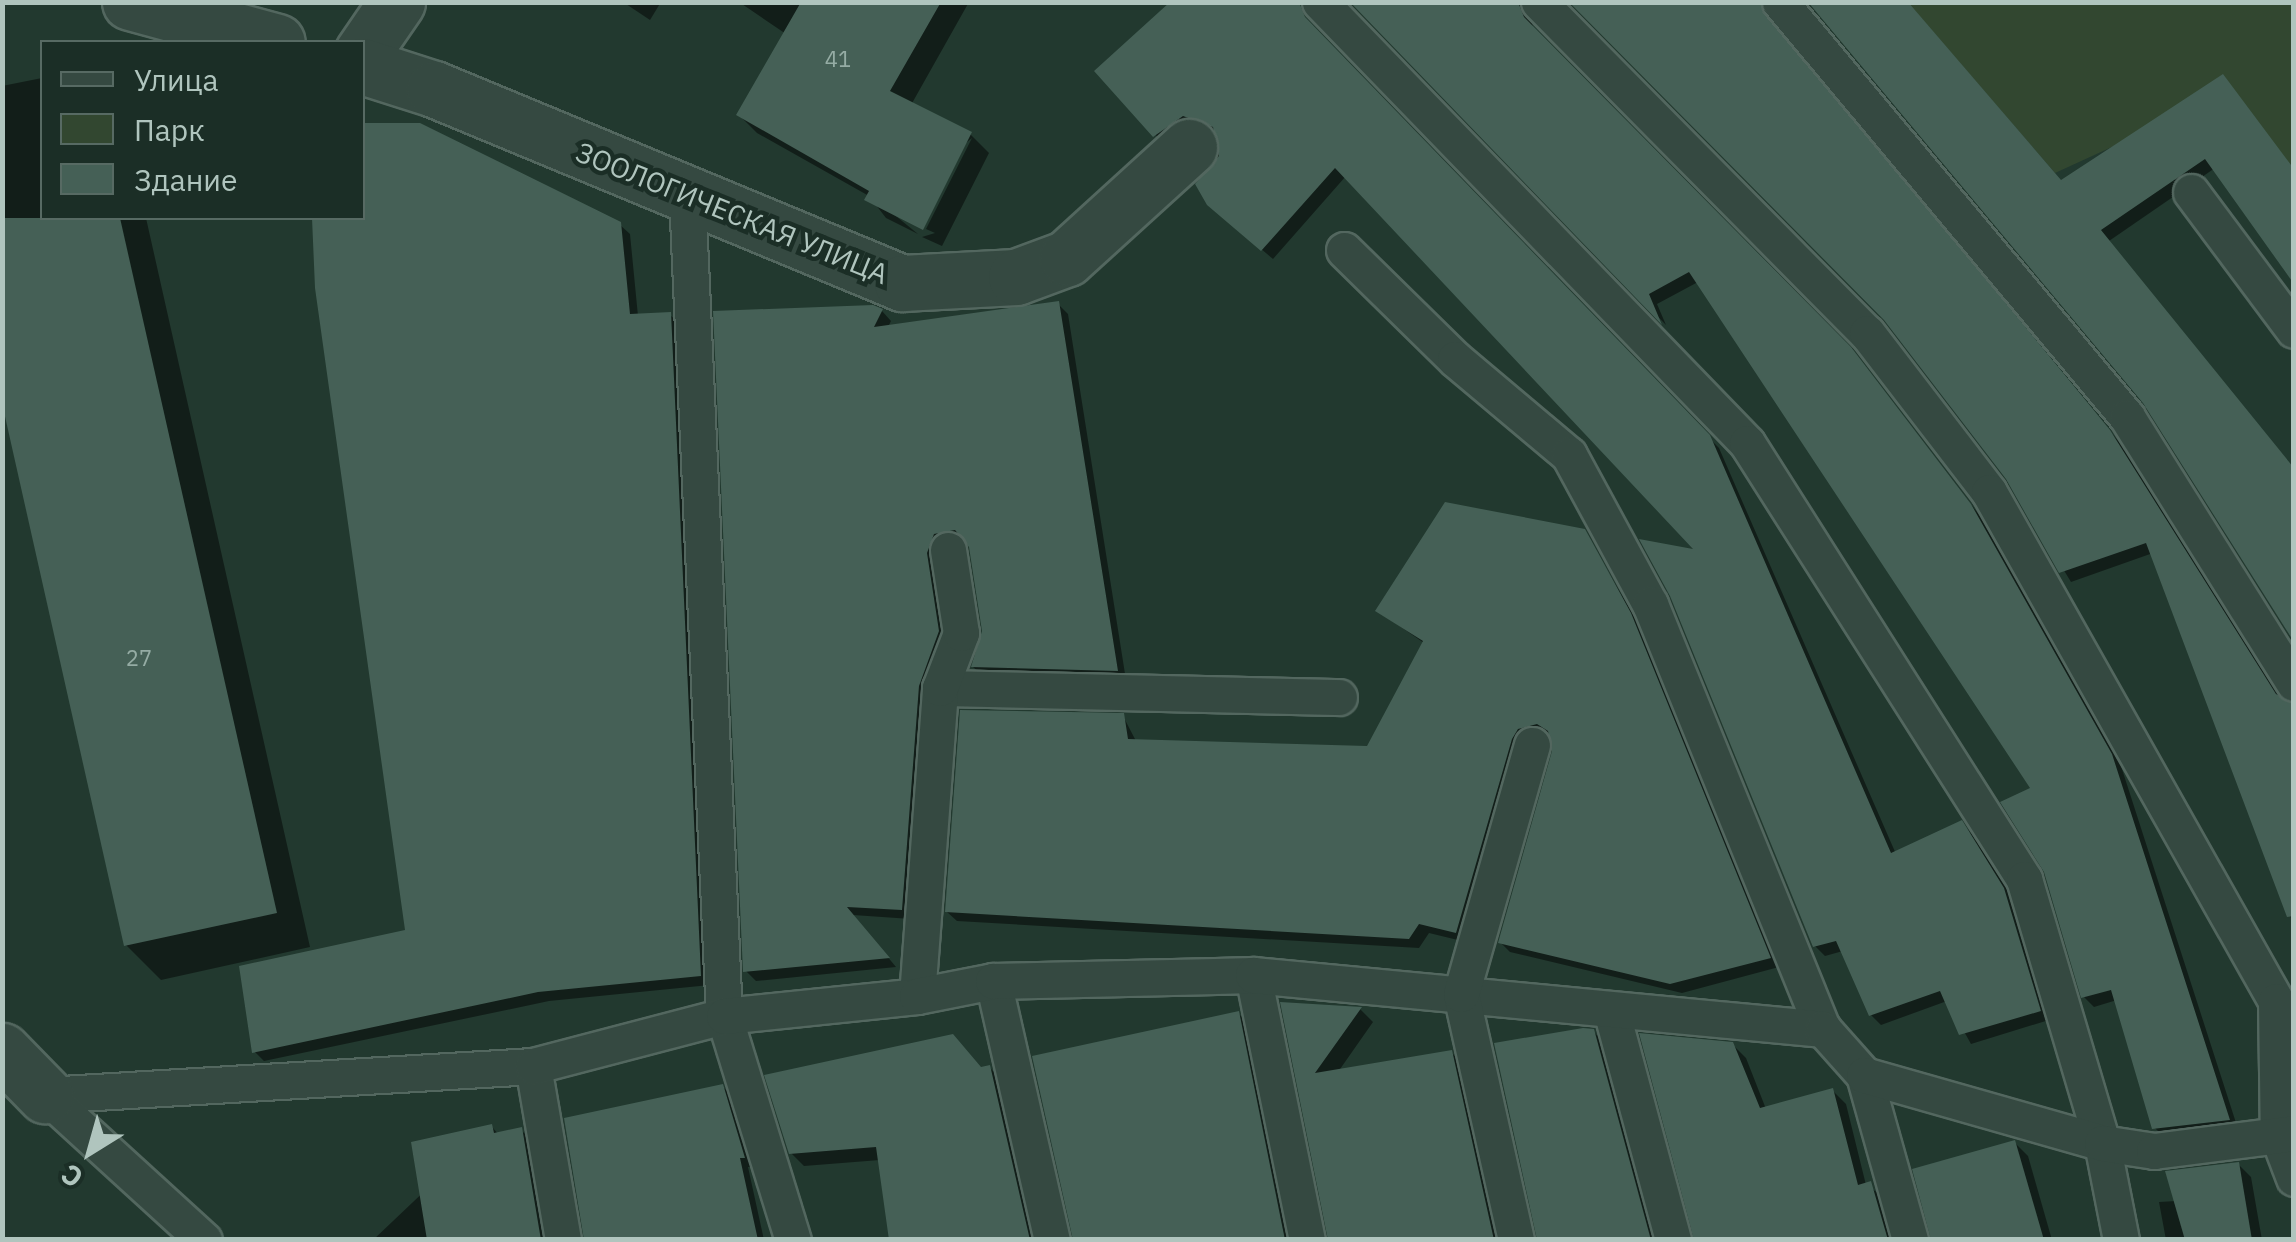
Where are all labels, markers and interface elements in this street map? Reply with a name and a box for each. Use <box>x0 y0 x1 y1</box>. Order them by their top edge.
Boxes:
legend <box>40 40 365 220</box>
house number: 41 <box>825 46 851 72</box>
text: Улица <box>134 60 219 99</box>
text: Парк <box>134 110 205 149</box>
street label: ЗООЛОГИЧЕСКАЯ УЛИЦА <box>571 135 893 291</box>
text: Здание <box>134 160 237 199</box>
house number: 27 <box>126 645 152 671</box>
north arrow <box>40 1102 140 1202</box>
text: С <box>53 1156 90 1197</box>

